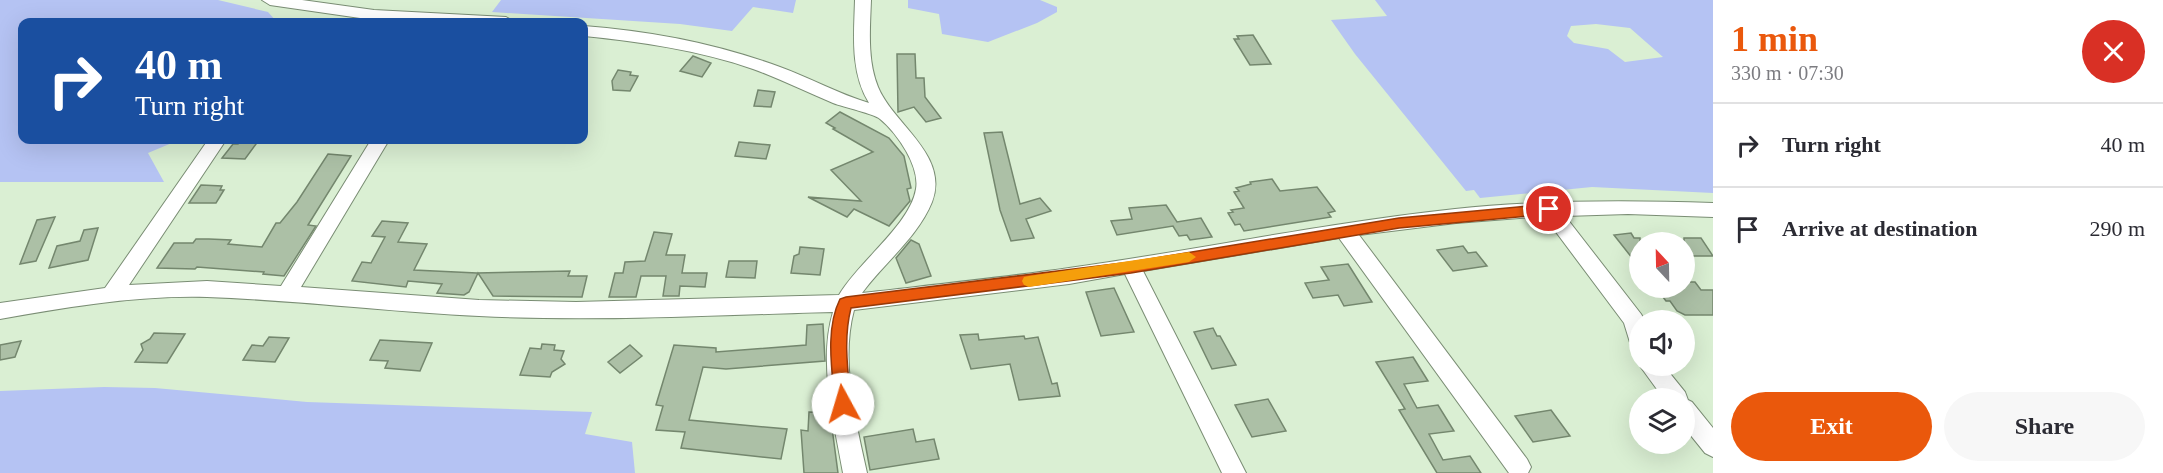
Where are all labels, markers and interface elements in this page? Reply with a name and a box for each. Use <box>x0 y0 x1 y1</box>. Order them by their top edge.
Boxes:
text: 1 min <box>1731 19 1818 59</box>
button: close <box>2082 20 2145 83</box>
icon: right <box>36 42 114 120</box>
text: 40 m <box>135 42 223 88</box>
text: 330 m · 07:30 <box>1731 62 1844 84</box>
text: Turn right <box>135 91 244 121</box>
icon: right <box>1731 129 1764 162</box>
text: Turn right <box>1782 132 1881 157</box>
text: 40 m <box>2100 132 2145 157</box>
pin <box>1523 183 1574 234</box>
icon: arrive <box>1532 192 1565 225</box>
icon: arrive <box>1731 213 1764 246</box>
text: Arrive at destination <box>1782 216 1978 241</box>
text: 290 m <box>2089 216 2145 241</box>
north arrow <box>1629 232 1695 298</box>
map controls <box>1629 232 1695 454</box>
button: sound <box>1629 310 1695 376</box>
position arrow <box>811 372 875 436</box>
button: layers <box>1629 388 1695 454</box>
button: Exit <box>1731 392 1932 461</box>
button: Share <box>1944 392 2145 461</box>

